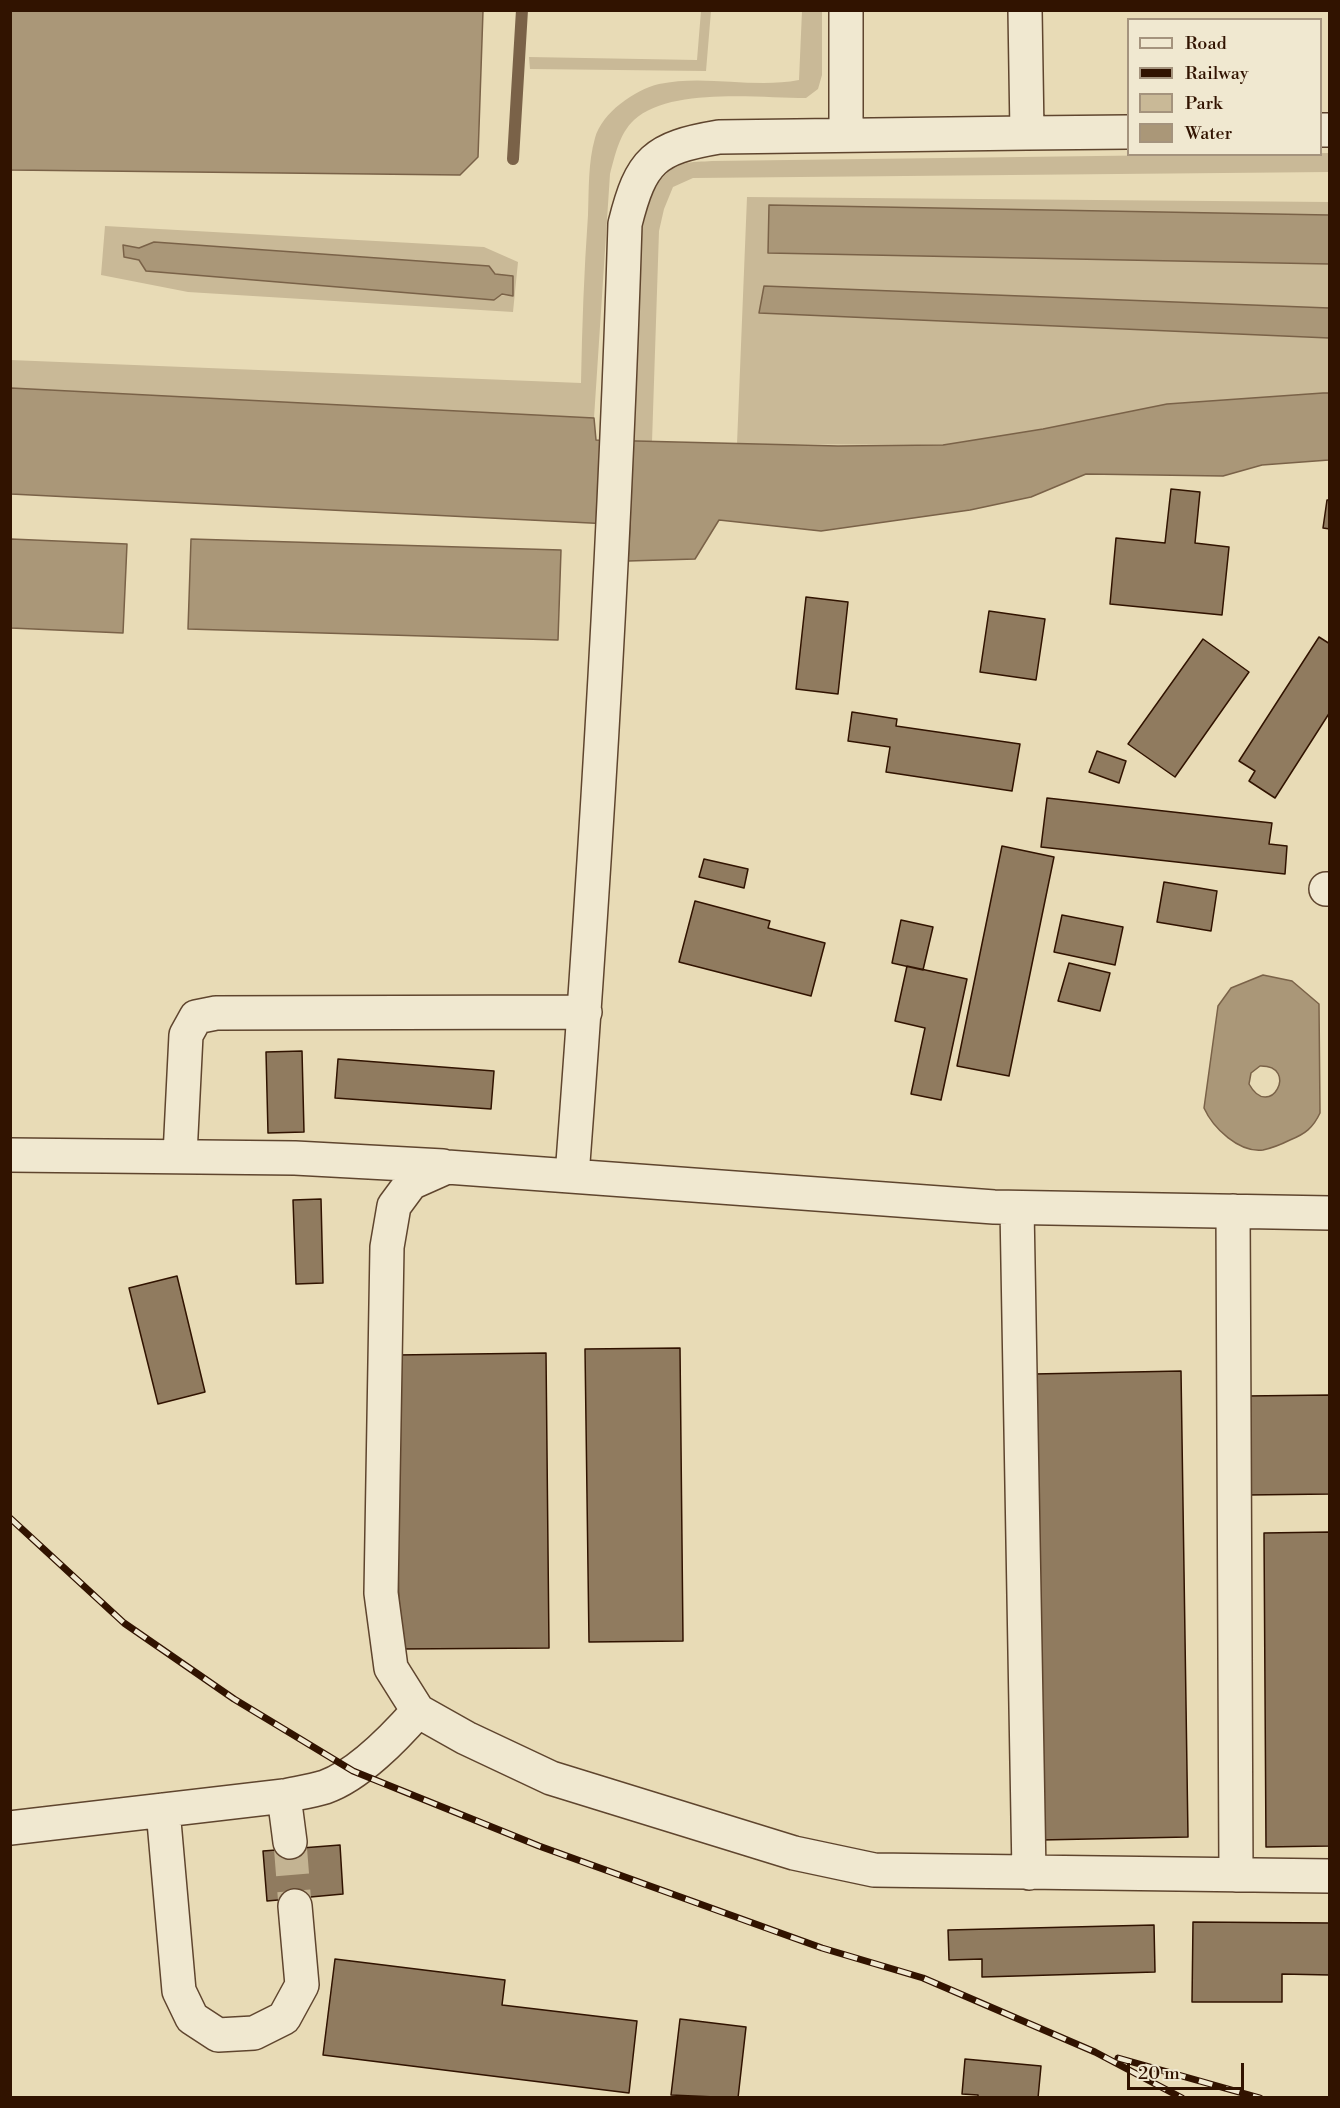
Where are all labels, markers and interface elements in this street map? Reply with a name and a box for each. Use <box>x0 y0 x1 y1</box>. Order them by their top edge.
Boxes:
legend <box>1127 18 1322 156</box>
text: Road <box>1185 32 1227 55</box>
text: Railway <box>1185 62 1248 85</box>
text: Park <box>1185 92 1222 115</box>
text: Water <box>1185 122 1232 145</box>
scale bar <box>1130 2051 1247 2089</box>
text: 20 m <box>1138 2062 1180 2085</box>

